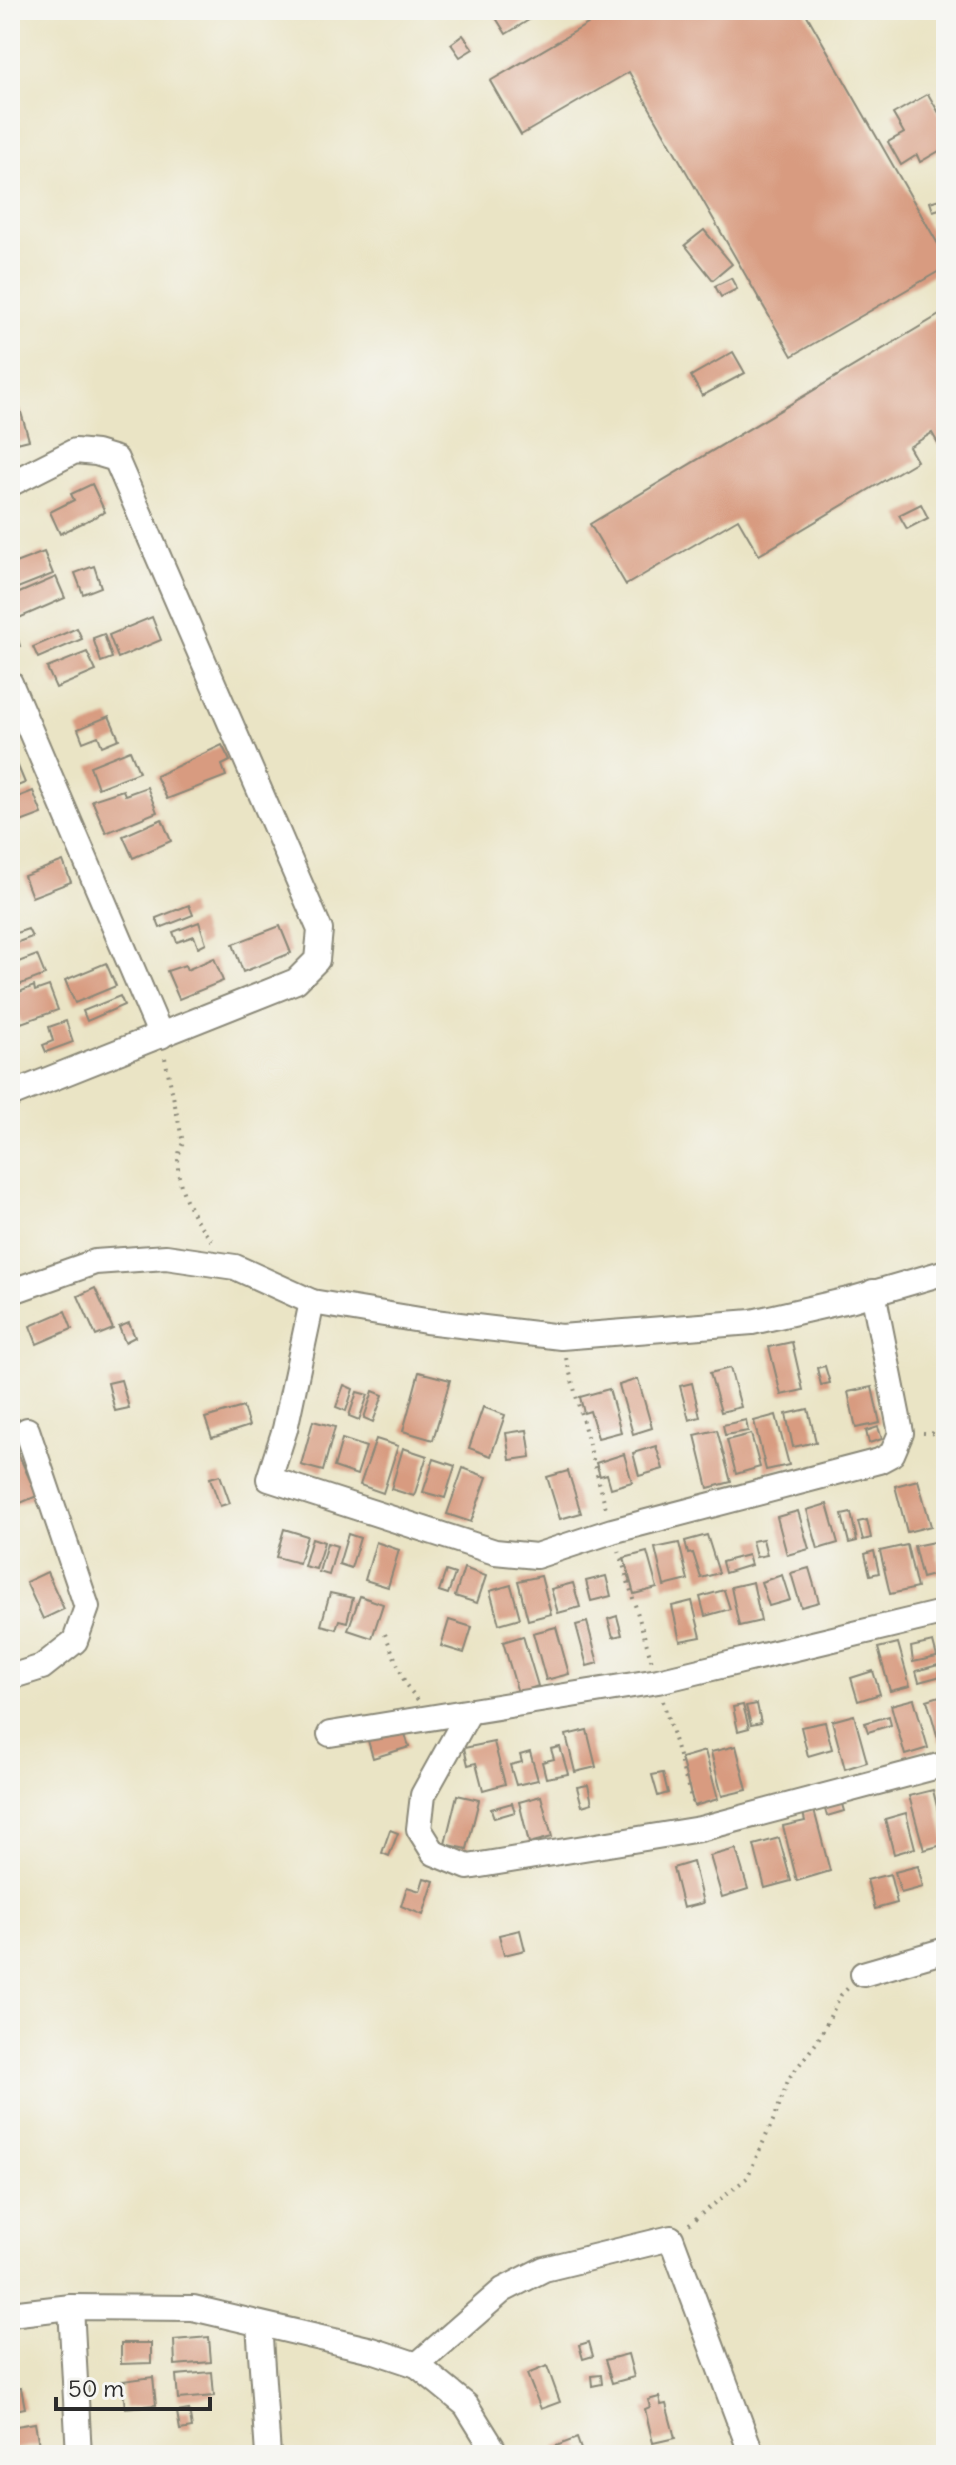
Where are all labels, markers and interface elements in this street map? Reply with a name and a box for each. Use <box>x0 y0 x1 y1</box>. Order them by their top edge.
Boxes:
scale bar <box>56 2361 210 2411</box>
text: 50 m <box>68 2373 124 2403</box>

